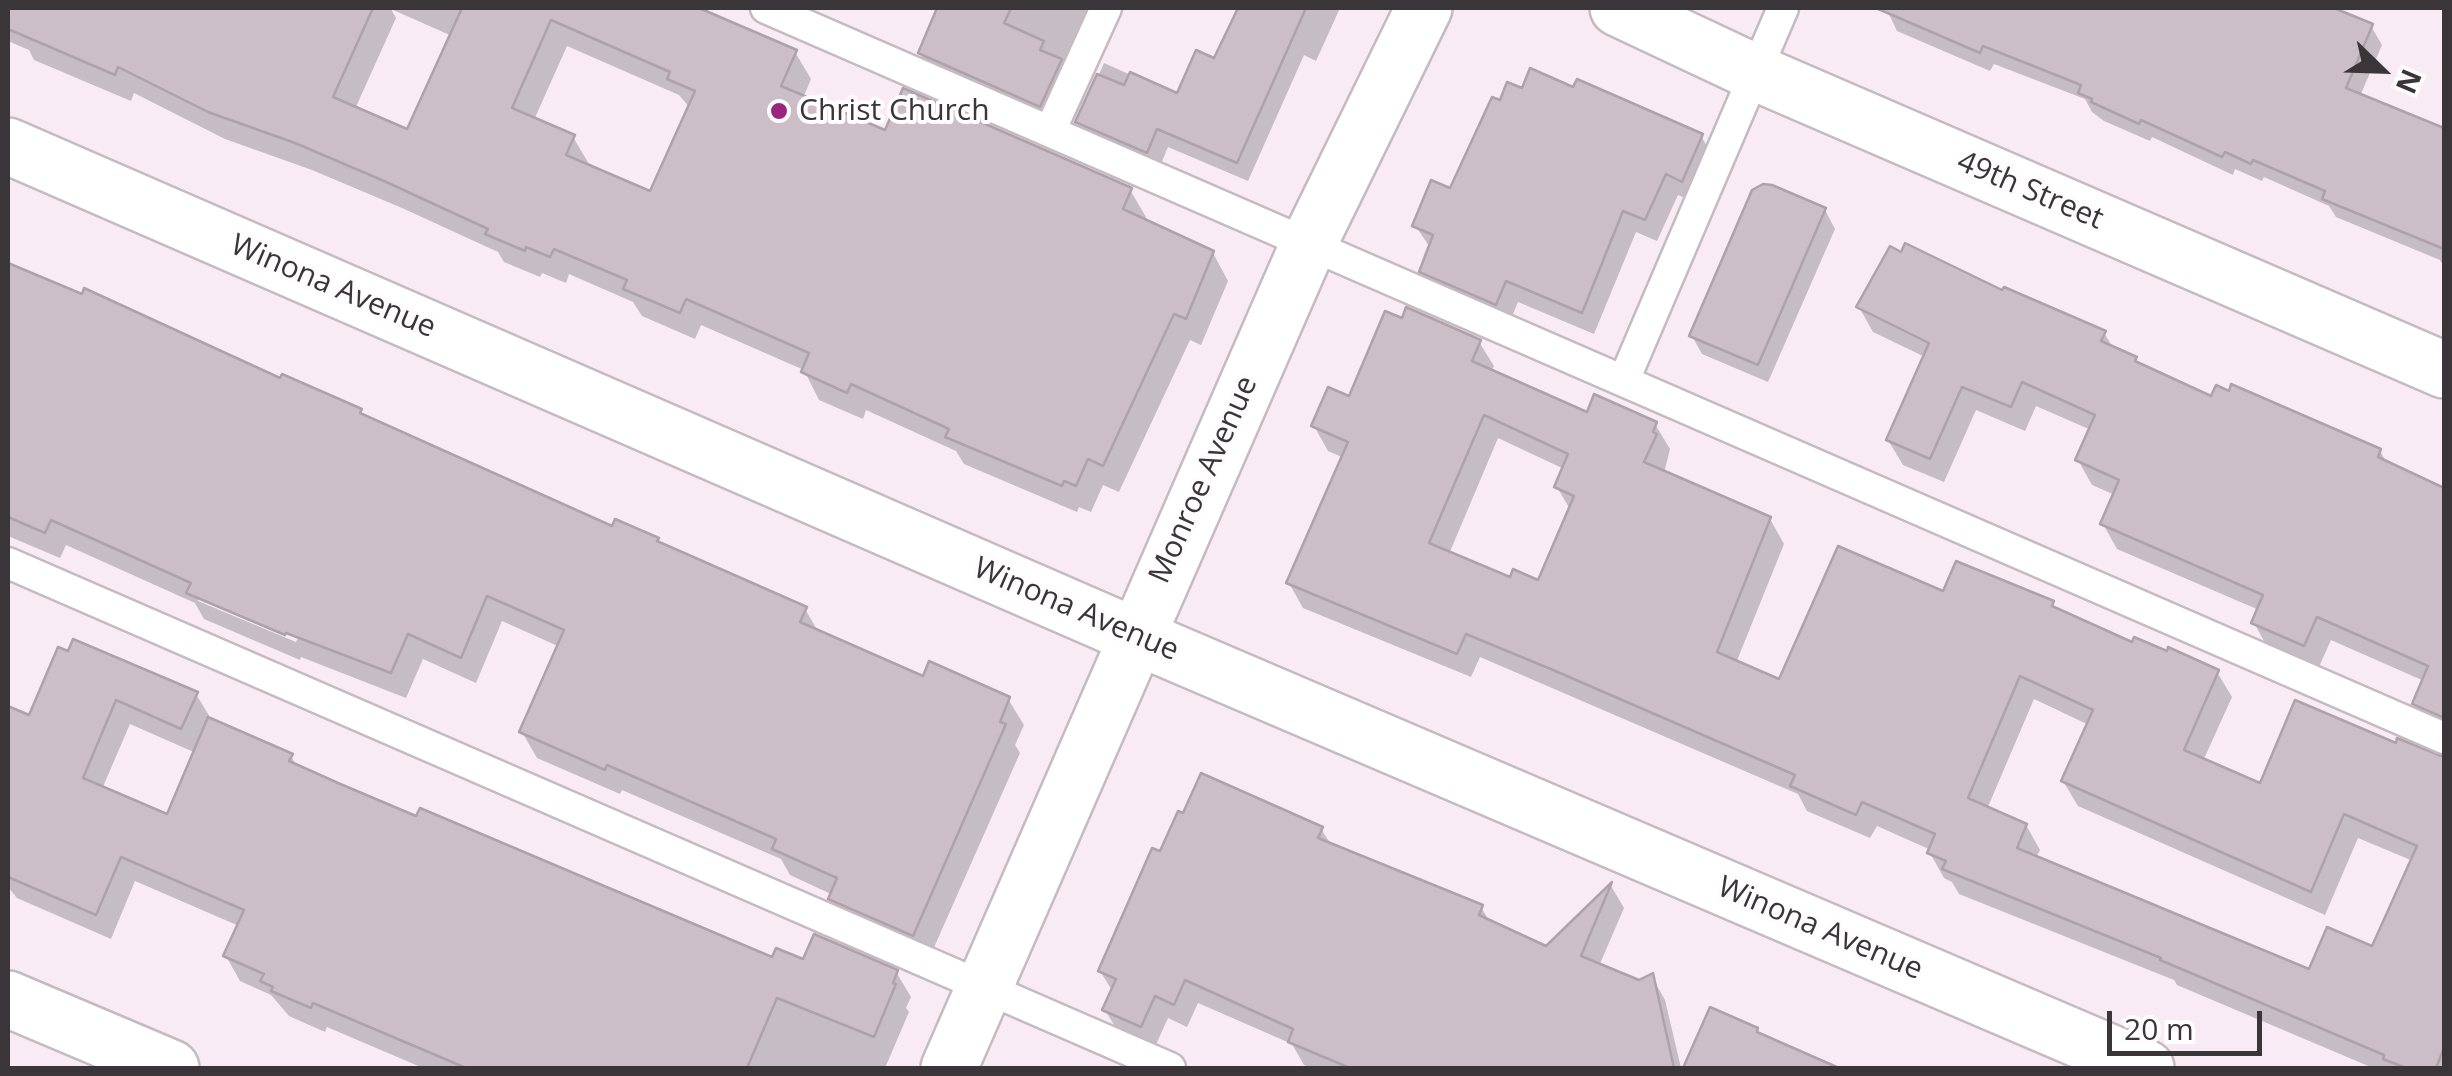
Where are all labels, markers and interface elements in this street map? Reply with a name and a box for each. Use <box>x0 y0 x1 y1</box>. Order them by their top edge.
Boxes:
north arrow <box>2332 20 2432 120</box>
text: N <box>2388 64 2432 100</box>
place label: Christ Church <box>799 93 990 129</box>
marker: Christ Church <box>768 100 790 122</box>
street label: 49th Street <box>1952 144 2108 238</box>
street label: Winona Avenue <box>225 228 441 346</box>
street label: Monroe Avenue <box>1142 371 1266 589</box>
street label: Winona Avenue <box>968 551 1184 669</box>
street label: Winona Avenue <box>1712 870 1928 988</box>
scale bar <box>2112 991 2267 1053</box>
text: 20 m <box>2124 1008 2194 1049</box>

